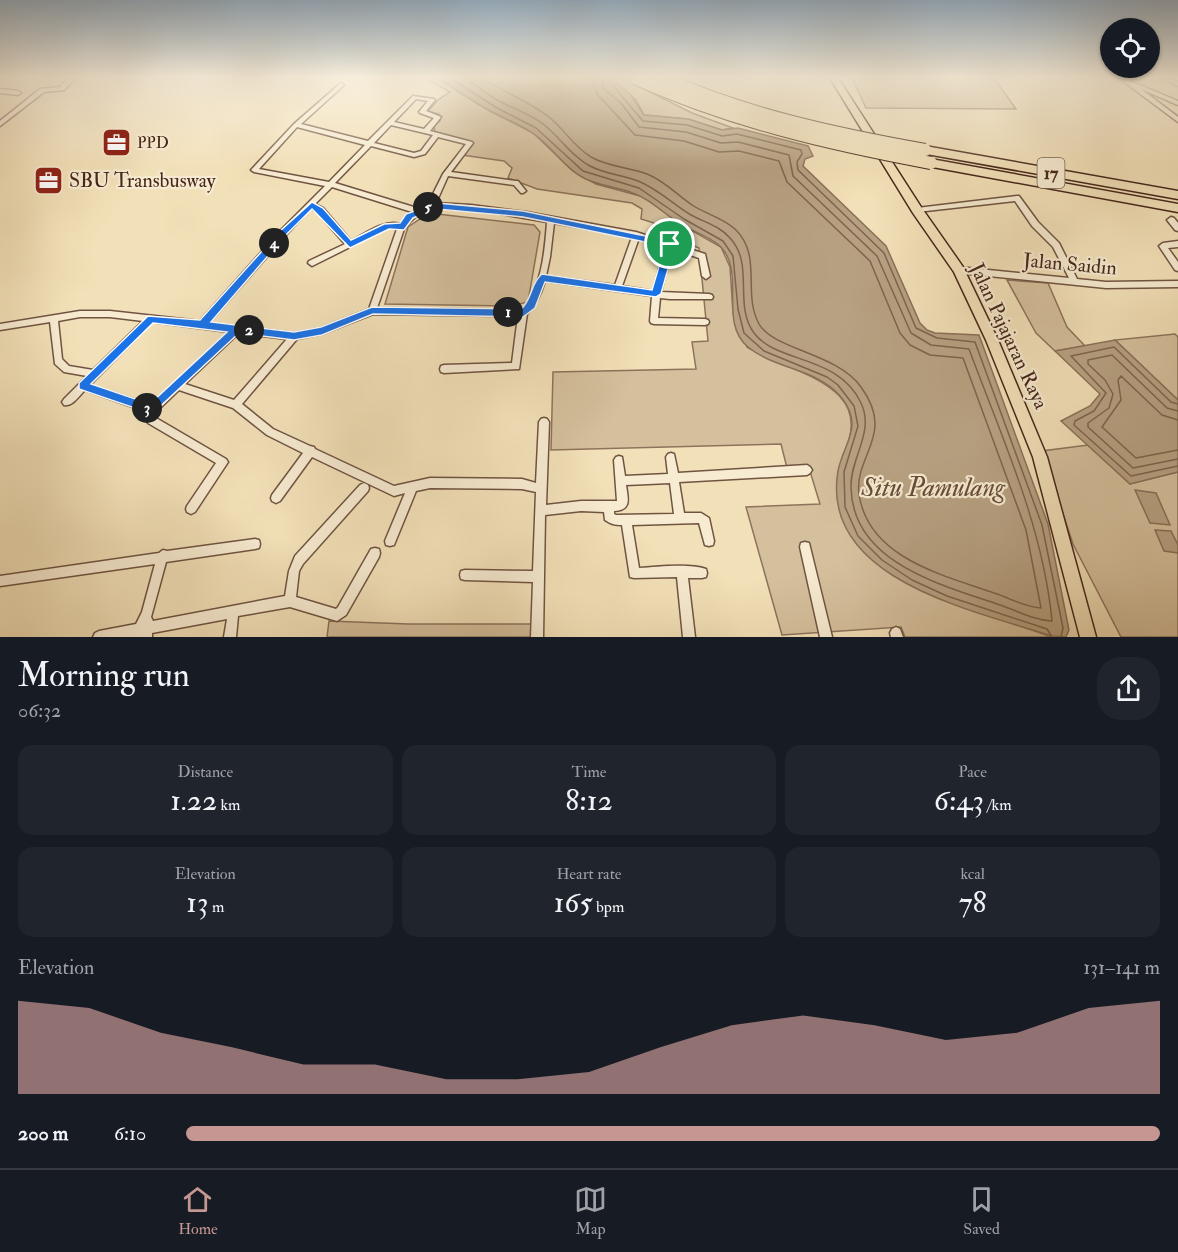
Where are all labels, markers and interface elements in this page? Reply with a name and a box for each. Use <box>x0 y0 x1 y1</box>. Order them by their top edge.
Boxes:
map controls <box>1100 18 1160 78</box>
button: locate <box>1100 18 1160 78</box>
office icon: PPD <box>100 127 132 159</box>
place label: PPD <box>137 133 169 153</box>
road number: 17 <box>1038 158 1064 188</box>
office icon: SBU Transbusway <box>32 164 64 196</box>
place label: SBU Transbusway <box>69 168 217 193</box>
pin: 5 <box>413 192 443 222</box>
text: 5 <box>424 197 432 217</box>
pin <box>644 218 695 269</box>
icon: arrive <box>653 227 686 260</box>
pin: 4 <box>259 228 289 258</box>
text: 4 <box>270 233 278 253</box>
street label: Jalan Saidin <box>1021 247 1118 281</box>
street label: Jalan Pajajaran Raya <box>964 258 1054 414</box>
pin: 1 <box>493 297 523 327</box>
text: 1 <box>505 302 511 322</box>
pin: 2 <box>234 315 264 345</box>
text: 2 <box>245 320 253 340</box>
pin: 3 <box>132 393 162 423</box>
text: 3 <box>144 398 150 418</box>
water label: Situ Pamulang <box>860 472 1006 504</box>
text: Morning run <box>18 655 190 696</box>
button: share <box>1097 657 1160 720</box>
text: 06:32 <box>18 698 61 723</box>
text: Distance <box>177 762 233 782</box>
text: Time <box>572 762 606 782</box>
text: Pace <box>958 762 987 782</box>
text: 1.22 <box>170 782 217 819</box>
text: 8:12 <box>565 782 613 819</box>
text: 6:43 <box>934 782 984 819</box>
text: km <box>217 795 241 815</box>
text: /km <box>984 795 1012 815</box>
text: Elevation <box>175 864 236 884</box>
text: Heart rate <box>556 864 622 884</box>
text: kcal <box>960 864 985 884</box>
text: 13 <box>186 884 209 921</box>
text: 165 <box>554 884 593 921</box>
text: 78 <box>959 884 987 921</box>
text: m <box>209 897 224 917</box>
text: bpm <box>593 897 624 917</box>
text: Elevation <box>18 955 94 980</box>
text: 131–141 m <box>1083 955 1160 980</box>
text: 200 m <box>18 1121 68 1146</box>
text: 6:10 <box>114 1121 146 1146</box>
tab: Home <box>178 1183 218 1239</box>
tab: Map <box>574 1183 607 1239</box>
tab: Saved <box>963 1183 1000 1239</box>

